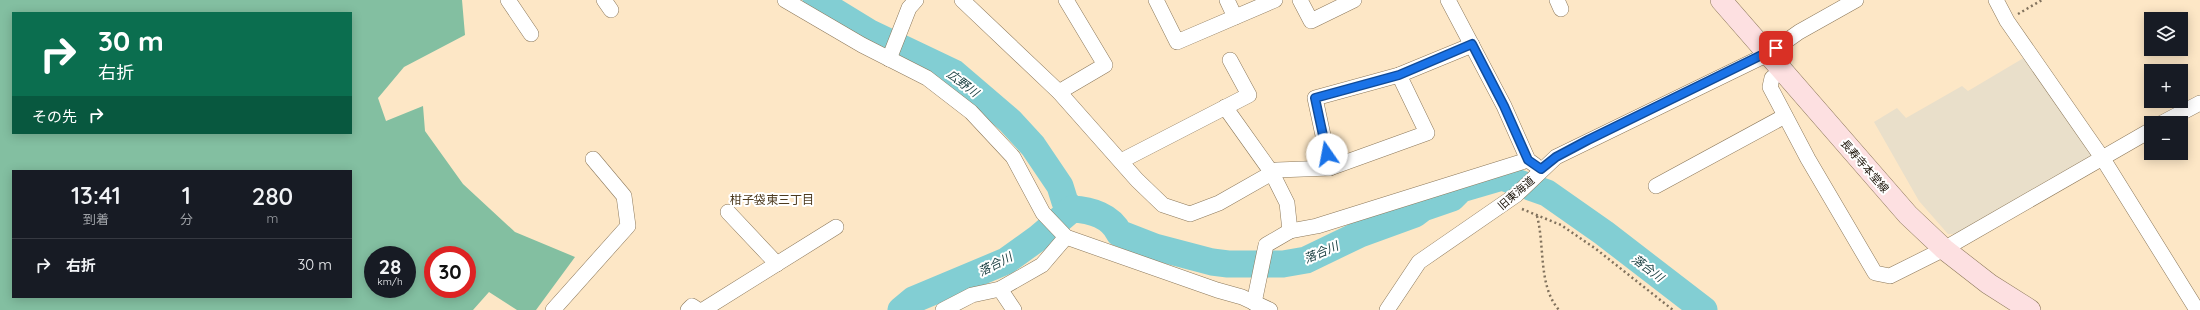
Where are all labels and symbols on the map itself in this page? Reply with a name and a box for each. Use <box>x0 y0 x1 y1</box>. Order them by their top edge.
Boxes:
pin <box>1759 31 1793 65</box>
water label: 広野川 <box>944 66 983 101</box>
position arrow <box>1306 133 1348 175</box>
street label: 長寿寺本堂線 <box>1838 137 1892 195</box>
street label: 旧東海道 <box>1495 173 1537 213</box>
district label: 柑子袋東三丁目 <box>730 192 814 207</box>
water label: 落合川 <box>1301 237 1342 266</box>
speed limit sign: 30 <box>424 246 476 298</box>
water label: 落合川 <box>976 248 1016 279</box>
water label: 落合川 <box>1629 251 1668 286</box>

